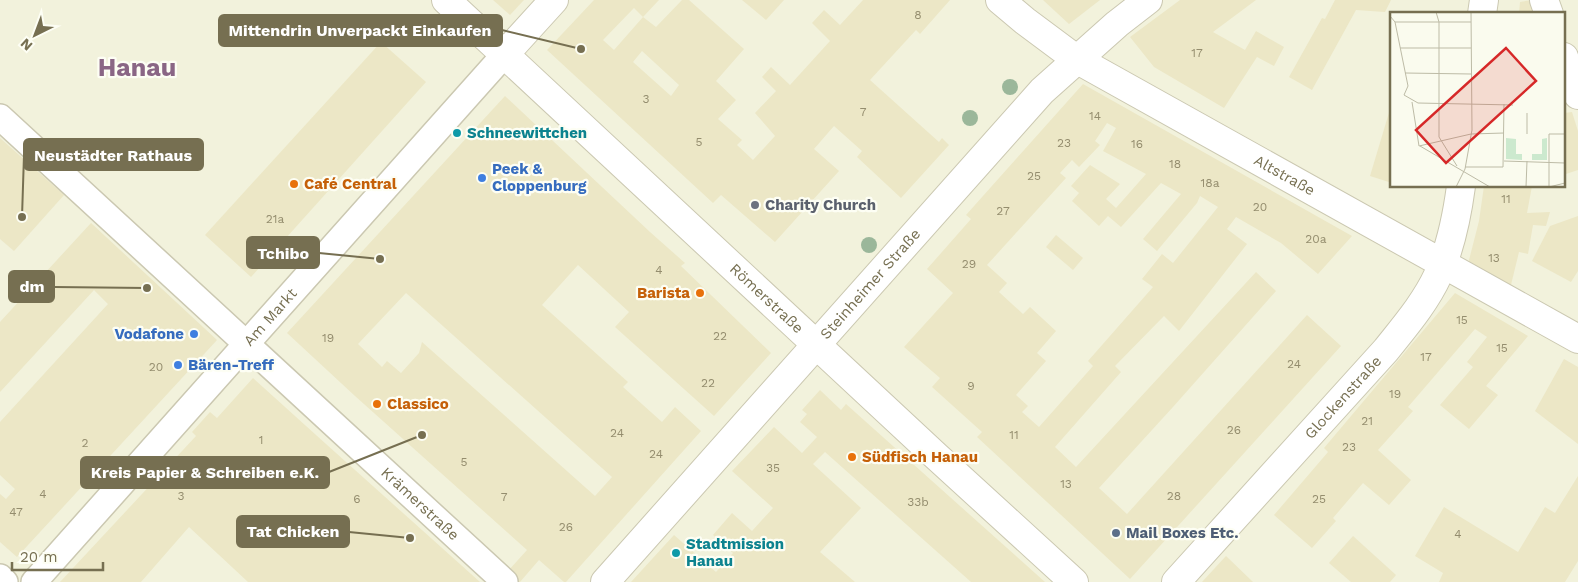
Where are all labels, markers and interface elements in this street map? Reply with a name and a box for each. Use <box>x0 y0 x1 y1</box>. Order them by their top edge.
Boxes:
house number: 8 <box>914 8 922 22</box>
north arrow <box>10 10 60 60</box>
inset map <box>1390 12 1566 188</box>
callout: Mittendrin Unverpackt Einkaufen <box>219 15 502 46</box>
text: Mittendrin Unverpackt Einkaufen <box>228 21 492 40</box>
text: N <box>17 35 36 54</box>
house number: 17 <box>1191 46 1203 60</box>
district label: Hanau <box>98 53 176 82</box>
house number: 3 <box>643 92 650 106</box>
house number: 7 <box>860 105 867 119</box>
house number: 14 <box>1089 109 1101 123</box>
place label: Schneewittchen <box>467 124 587 142</box>
marker: Schneewittchen <box>451 127 463 139</box>
house number: 5 <box>696 135 703 149</box>
house number: 23 <box>1057 136 1071 150</box>
house number: 16 <box>1131 137 1143 151</box>
callout: Neustädter Rathaus <box>24 139 203 170</box>
text: Neustädter Rathaus <box>34 146 193 165</box>
street label: Altstraße <box>1251 151 1318 199</box>
house number: 18 <box>1169 157 1181 171</box>
place label: Peek & Cloppenburg <box>492 160 587 195</box>
house number: 25 <box>1027 169 1041 183</box>
marker: Peek & Cloppenburg <box>476 172 488 184</box>
place label: Café Central <box>304 175 397 193</box>
house number: 18a <box>1201 176 1220 190</box>
marker: Café Central <box>288 178 300 190</box>
house number: 11 <box>1501 192 1511 206</box>
place label: Charity Church <box>765 196 876 214</box>
marker: Charity Church <box>749 199 761 211</box>
house number: 20 <box>1253 200 1267 214</box>
house number: 27 <box>996 204 1010 218</box>
house number: 21a <box>266 212 284 226</box>
street label: Steinheimer Straße <box>816 225 924 343</box>
house number: 20a <box>1305 232 1327 246</box>
callout: Tchibo <box>247 237 319 268</box>
text: Tchibo <box>257 244 310 263</box>
house number: 13 <box>1488 251 1500 265</box>
house number: 29 <box>962 257 976 271</box>
street label: Römerstraße <box>726 260 807 337</box>
house number: 4 <box>655 263 663 277</box>
callout: dm <box>9 271 54 302</box>
text: dm <box>19 277 45 296</box>
street label: Am Markt <box>240 284 301 350</box>
place label: Barista <box>637 284 690 302</box>
marker: Barista <box>694 287 706 299</box>
house number: 15 <box>1456 313 1468 327</box>
place label: Vodafone <box>114 325 184 343</box>
marker: Vodafone <box>188 328 200 340</box>
house number: 22 <box>713 329 727 343</box>
house number: 19 <box>322 331 334 345</box>
house number: 15 <box>1496 341 1508 355</box>
house number: 17 <box>1420 350 1432 364</box>
street label: Glockenstraße <box>1301 352 1385 443</box>
place label: Bären-Treff <box>188 356 275 374</box>
house number: 24 <box>1287 357 1301 371</box>
marker: Bären-Treff <box>172 359 184 371</box>
house number: 20 <box>149 360 163 374</box>
house number: 22 <box>701 376 715 390</box>
house number: 9 <box>967 379 975 393</box>
house number: 19 <box>1389 387 1401 401</box>
place label: Classico <box>387 395 449 413</box>
marker: Classico <box>371 398 383 410</box>
house number: 21 <box>1361 414 1373 428</box>
house number: 26 <box>1227 423 1241 437</box>
house number: 24 <box>610 426 624 440</box>
house number: 11 <box>1009 428 1019 442</box>
house number: 1 <box>259 433 263 447</box>
house number: 2 <box>82 436 89 450</box>
house number: 23 <box>1342 440 1356 454</box>
house number: 24 <box>649 447 663 461</box>
place label: Südfisch Hanau <box>862 448 978 466</box>
marker: Südfisch Hanau <box>846 451 858 463</box>
house number: 5 <box>461 455 468 469</box>
callout: Kreis Papier & Schreiben e.K. <box>81 457 329 488</box>
house number: 35 <box>766 461 780 475</box>
text: Kreis Papier & Schreiben e.K. <box>91 463 319 482</box>
street label: Krämerstraße <box>377 463 463 544</box>
house number: 13 <box>1060 477 1072 491</box>
house number: 4 <box>39 487 47 501</box>
house number: 3 <box>178 489 185 503</box>
house number: 28 <box>1167 489 1181 503</box>
house number: 7 <box>501 490 508 504</box>
house number: 6 <box>353 492 361 506</box>
house number: 25 <box>1312 492 1326 506</box>
house number: 33b <box>907 495 929 509</box>
house number: 47 <box>9 505 23 519</box>
callout: Tat Chicken <box>237 516 349 547</box>
house number: 26 <box>559 520 573 534</box>
text: Tat Chicken <box>247 522 339 541</box>
place label: Mail Boxes Etc. <box>1126 524 1239 542</box>
marker: Mail Boxes Etc. <box>1110 527 1122 539</box>
house number: 4 <box>1454 527 1462 541</box>
place label: Stadtmission Hanau <box>686 535 784 570</box>
scale bar <box>12 540 104 572</box>
marker: Stadtmission Hanau <box>670 547 682 559</box>
text: 20 m <box>20 548 58 566</box>

